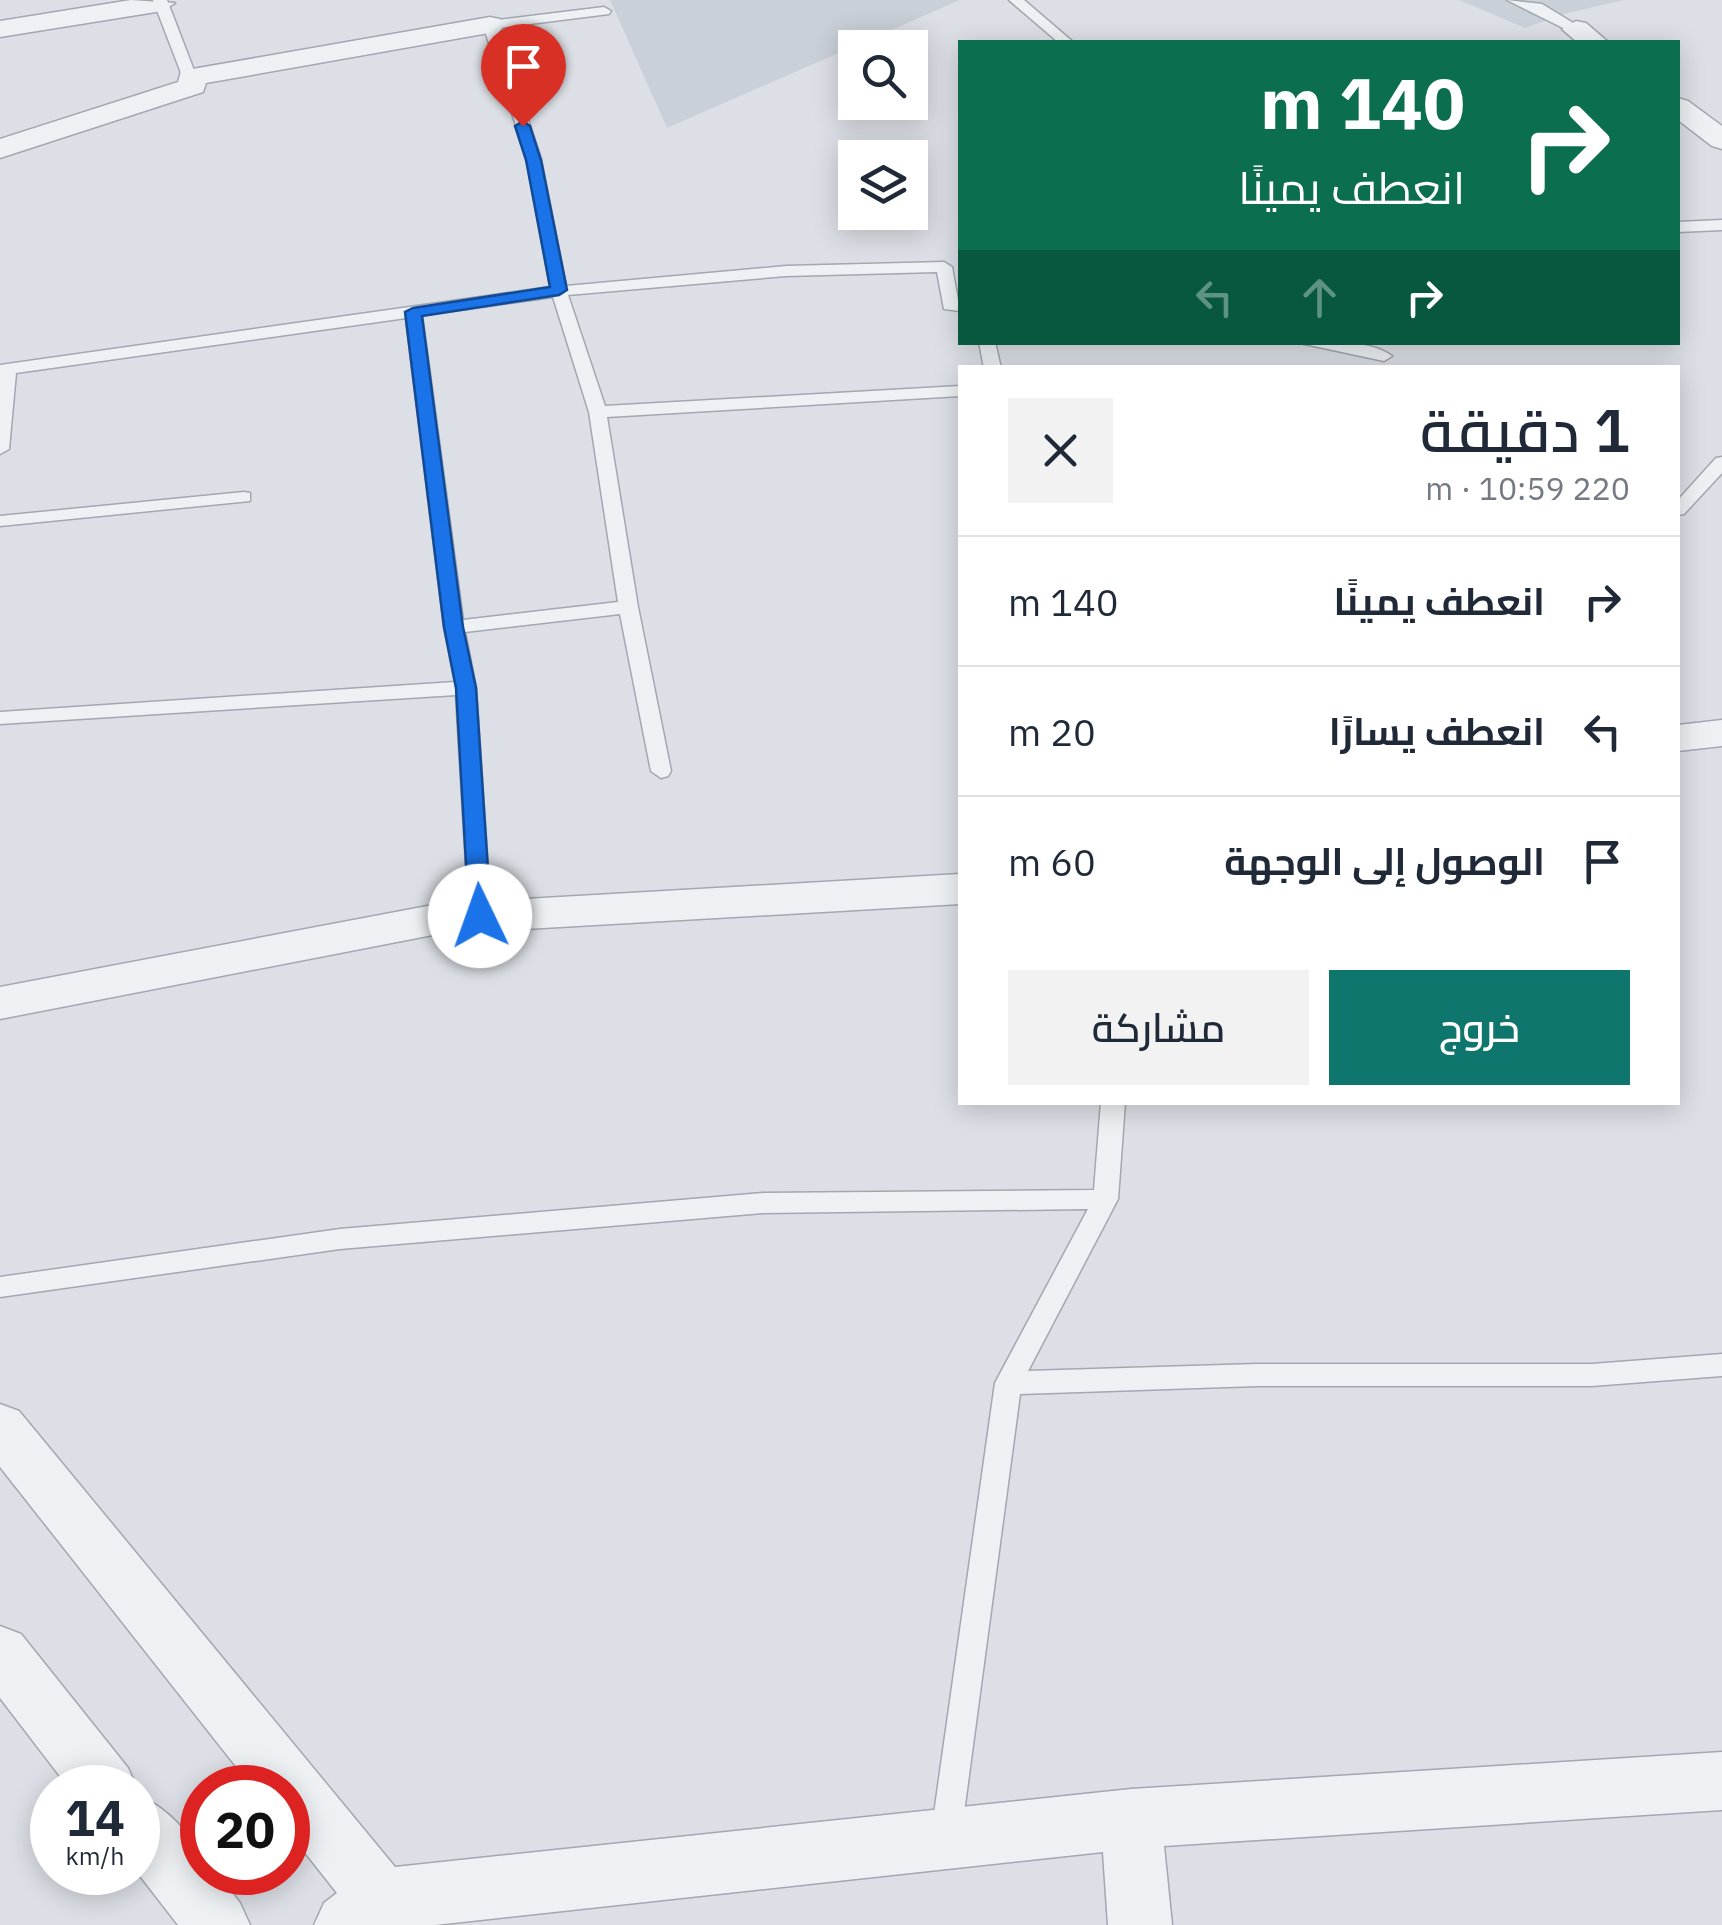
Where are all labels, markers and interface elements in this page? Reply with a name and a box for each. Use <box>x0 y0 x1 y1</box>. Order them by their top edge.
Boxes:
pin <box>481 24 566 127</box>
map controls <box>838 30 928 230</box>
button: search <box>838 30 928 120</box>
icon: arrive <box>496 39 551 94</box>
text: 140 m <box>1260 57 1465 148</box>
icon: right <box>1500 80 1630 210</box>
button: layers <box>838 140 928 230</box>
text: انعطف يمينًا <box>1238 158 1465 216</box>
icon: left <box>1187 270 1242 325</box>
icon: ahead <box>1292 270 1347 325</box>
icon: right <box>1397 270 1452 325</box>
text: 1 دقيقة <box>1420 390 1630 469</box>
button: close <box>1008 398 1113 503</box>
text: 220 m · 10:59 <box>1425 467 1630 509</box>
icon: right <box>1575 574 1630 629</box>
text: انعطف يمينًا <box>1333 576 1545 625</box>
text: 140 m <box>1008 577 1119 626</box>
icon: left <box>1575 704 1630 759</box>
text: انعطف يسارًا <box>1329 706 1545 755</box>
text: 20 m <box>1008 707 1096 756</box>
icon: arrive <box>1575 834 1630 889</box>
text: الوصول إلى الوجهة <box>1224 836 1545 885</box>
text: 60 m <box>1008 837 1096 886</box>
position arrow <box>428 864 532 968</box>
button: مشاركة <box>1008 970 1309 1085</box>
button: خروج <box>1329 970 1630 1085</box>
speed limit sign: 20 <box>180 1765 310 1895</box>
text: 14 <box>65 1785 125 1850</box>
text: km/h <box>66 1839 124 1872</box>

